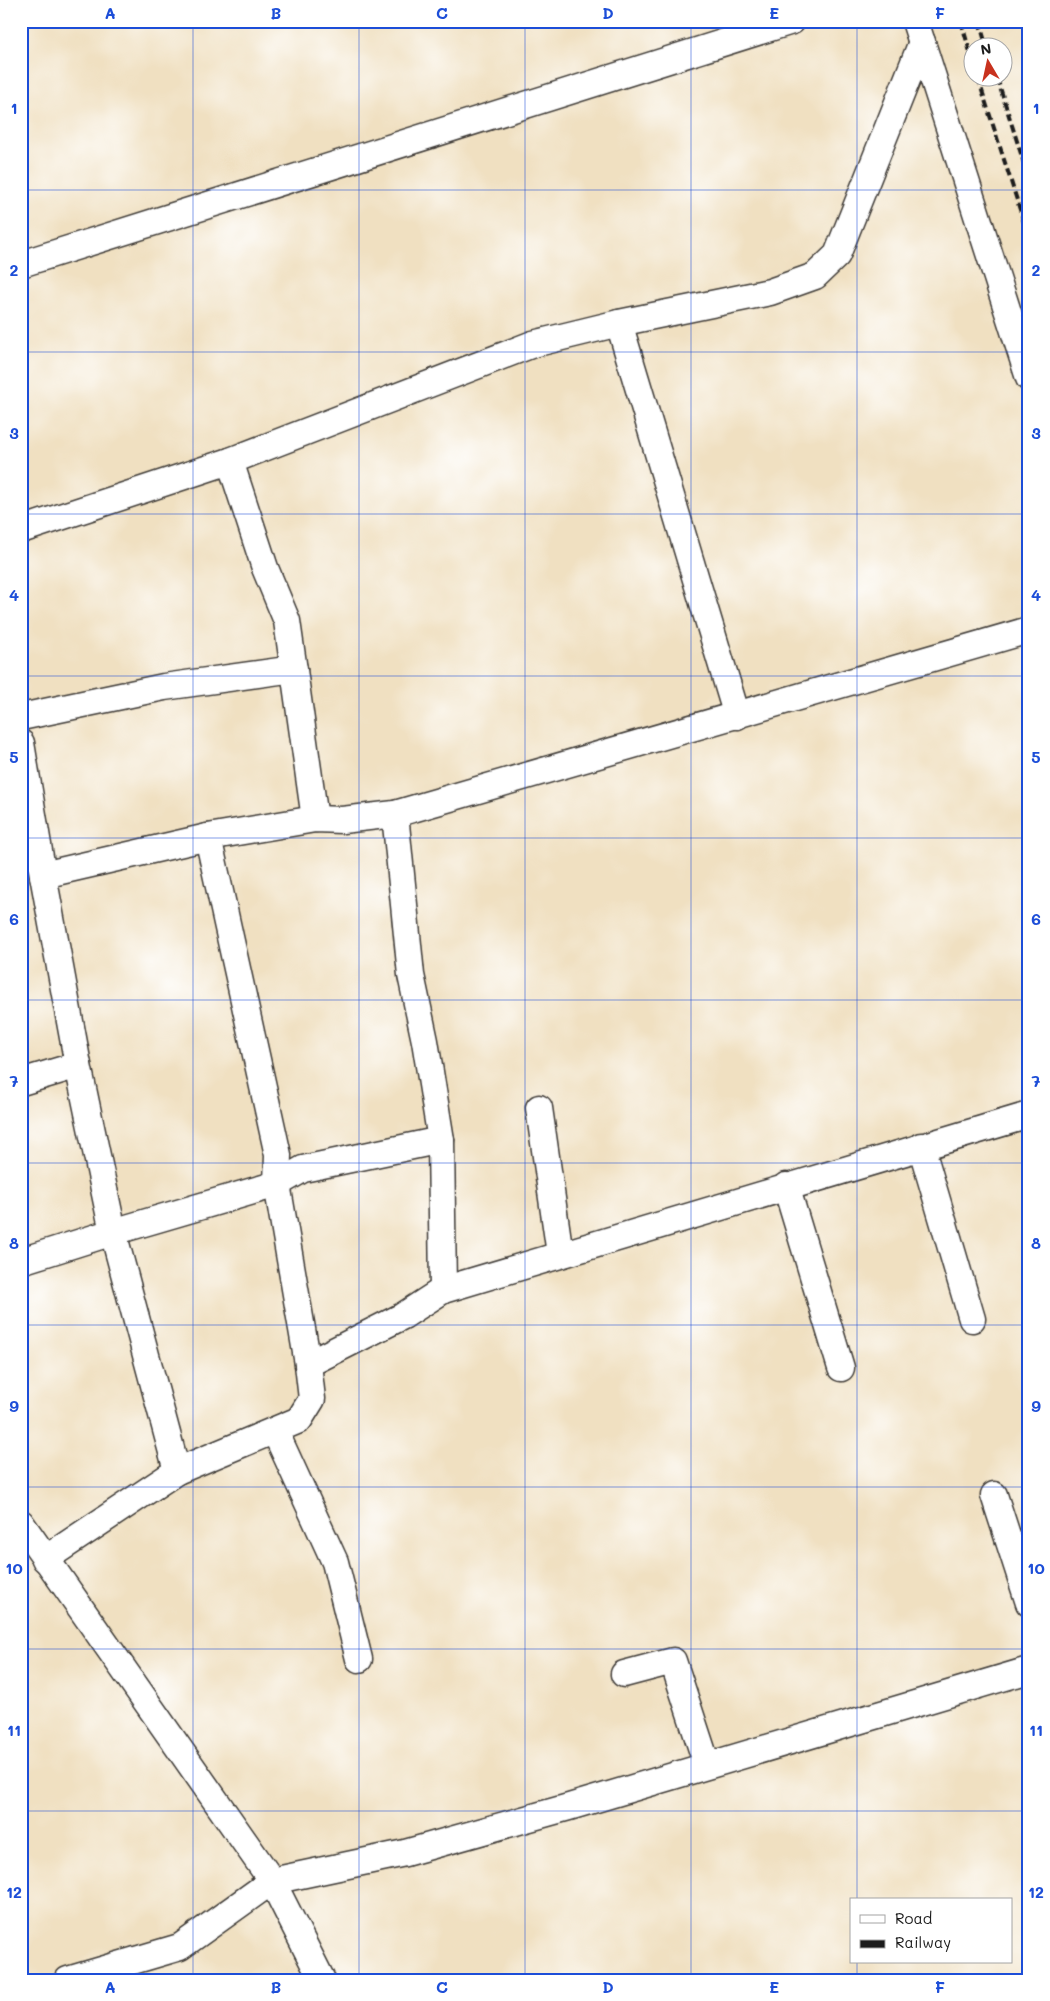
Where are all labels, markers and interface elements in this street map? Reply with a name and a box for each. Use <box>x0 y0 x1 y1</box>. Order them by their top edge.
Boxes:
text: A <box>104 2 116 23</box>
text: B <box>271 2 281 23</box>
text: C <box>436 2 448 23</box>
text: D <box>602 2 614 23</box>
text: E <box>769 2 779 23</box>
text: F <box>935 2 945 23</box>
north arrow <box>962 38 1012 88</box>
text: N <box>979 38 993 59</box>
text: 1 <box>10 97 18 118</box>
text: 1 <box>1032 97 1040 118</box>
text: 2 <box>10 259 19 280</box>
text: 2 <box>1032 259 1041 280</box>
text: 3 <box>9 422 19 443</box>
text: 3 <box>1031 422 1041 443</box>
text: 4 <box>9 584 19 605</box>
text: 4 <box>1031 584 1041 605</box>
text: 5 <box>9 746 19 767</box>
text: 5 <box>1031 746 1041 767</box>
text: 6 <box>9 908 19 929</box>
text: 6 <box>1031 908 1041 929</box>
text: 7 <box>10 1070 19 1091</box>
text: 7 <box>1032 1070 1041 1091</box>
text: 8 <box>9 1232 19 1253</box>
text: 8 <box>1031 1232 1041 1253</box>
text: 9 <box>9 1395 19 1416</box>
text: 9 <box>1031 1395 1041 1416</box>
text: 10 <box>5 1557 23 1578</box>
text: 10 <box>1027 1557 1045 1578</box>
text: 11 <box>7 1719 21 1740</box>
text: 11 <box>1029 1719 1043 1740</box>
text: 12 <box>6 1881 22 1902</box>
text: 12 <box>1028 1881 1044 1902</box>
legend <box>850 1898 1012 1964</box>
text: Road <box>895 1908 932 1928</box>
text: Railway <box>895 1932 951 1952</box>
text: A <box>104 1976 116 1997</box>
text: B <box>271 1976 281 1997</box>
text: C <box>436 1976 448 1997</box>
text: D <box>602 1976 614 1997</box>
text: E <box>769 1976 779 1997</box>
text: F <box>935 1976 945 1997</box>

